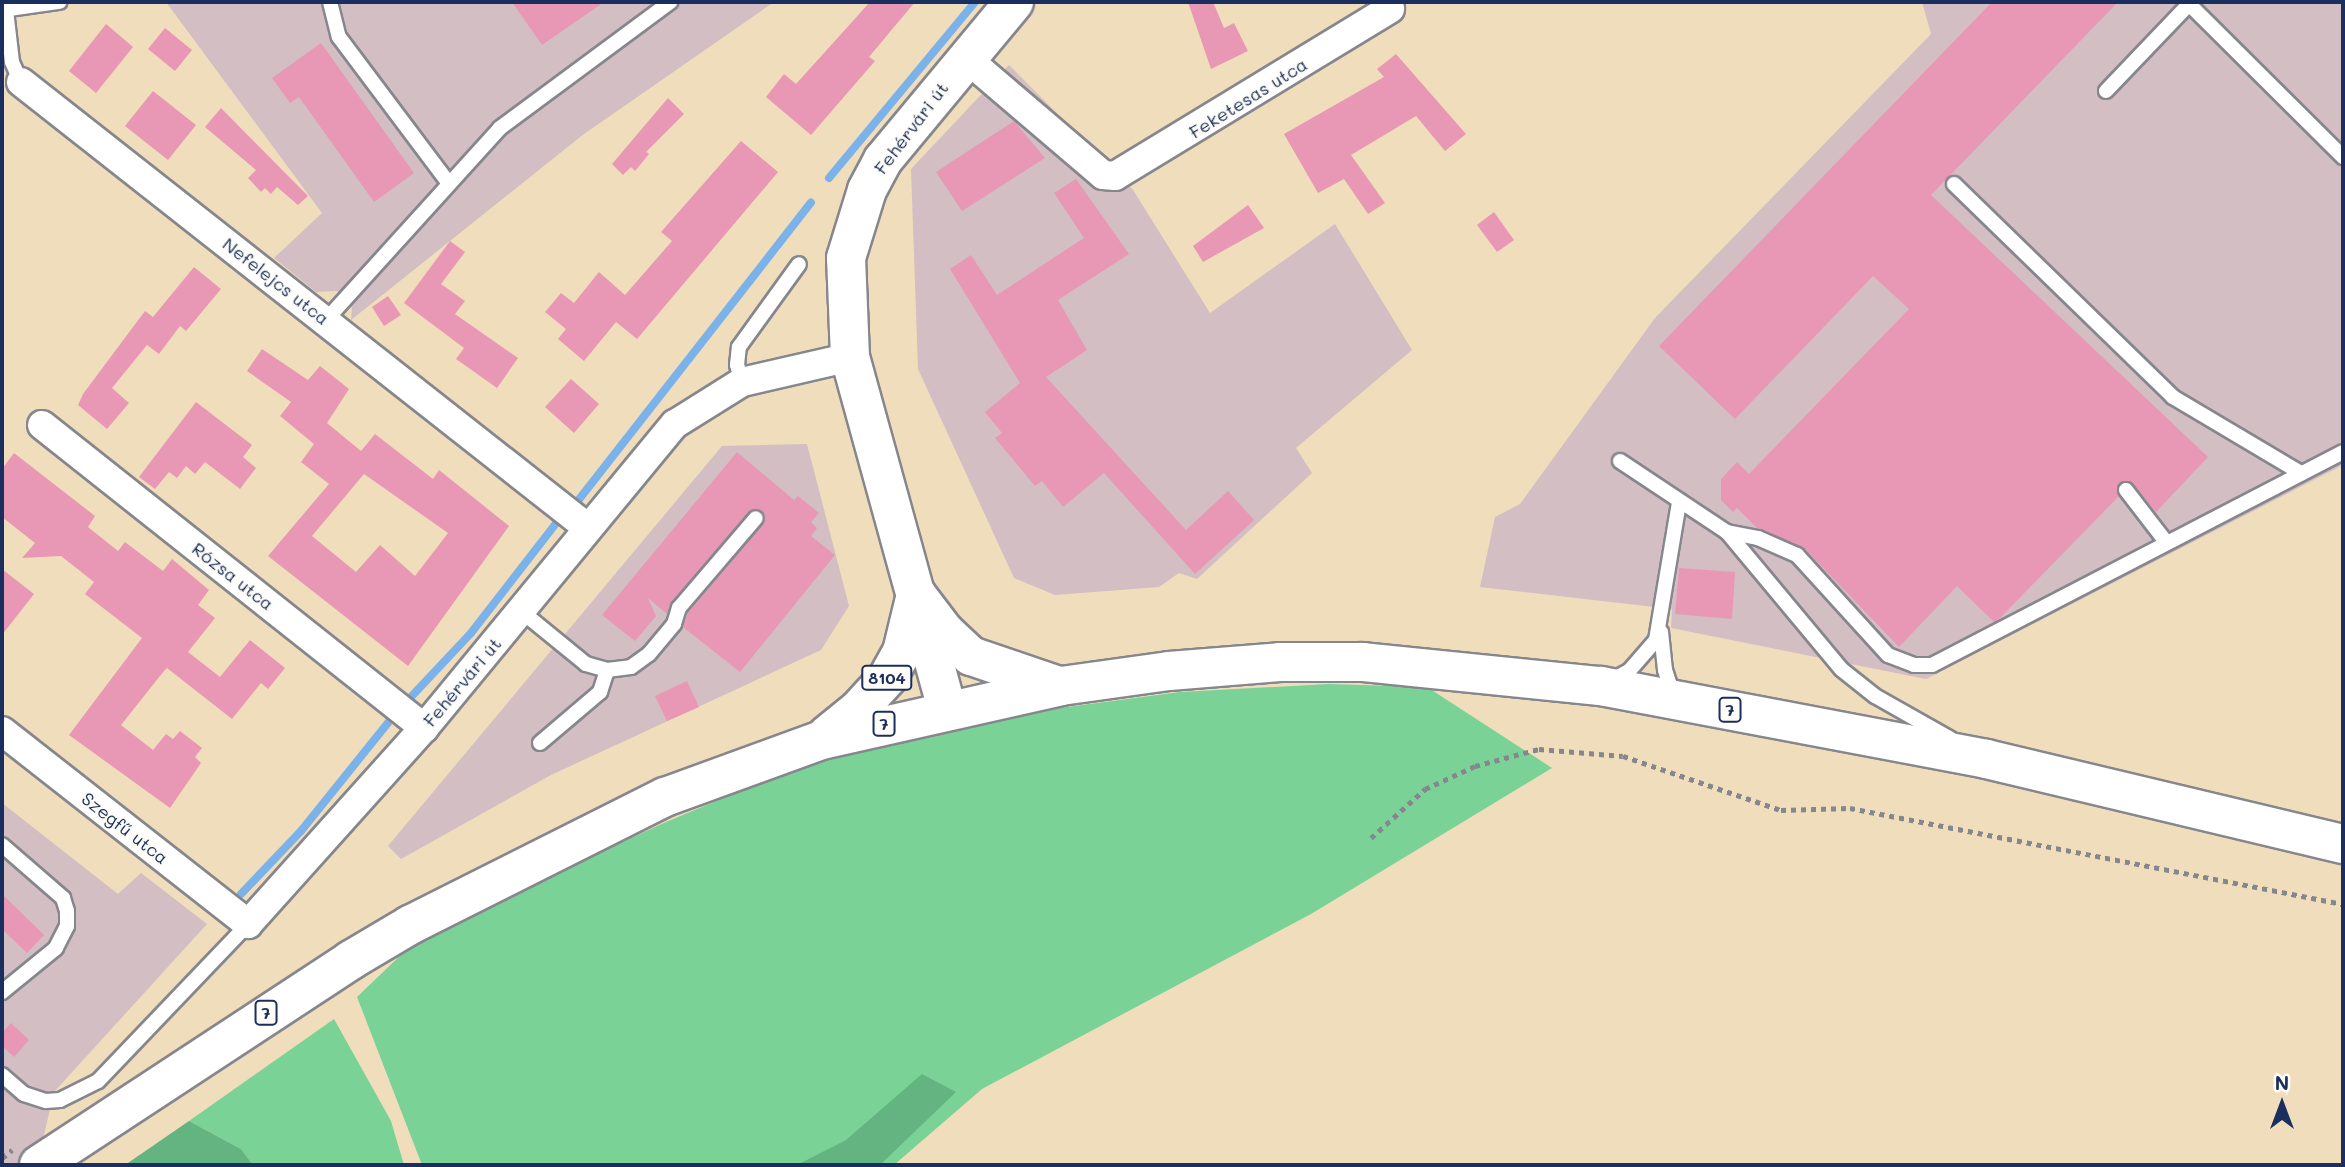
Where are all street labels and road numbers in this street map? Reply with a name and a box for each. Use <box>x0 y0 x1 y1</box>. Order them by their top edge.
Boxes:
street label: Feketesas utca <box>1185 53 1311 143</box>
street label: Fehérvári út <box>869 78 953 178</box>
street label: Nefelejcs utca <box>219 233 333 329</box>
street label: Rózsa utca <box>188 537 278 615</box>
street label: Fehérvári út <box>418 633 506 731</box>
road number: 8104 <box>861 666 913 691</box>
road number: 7 <box>1718 698 1742 722</box>
road number: 7 <box>872 712 896 736</box>
street label: Szegfű utca <box>77 788 173 868</box>
road number: 7 <box>254 1001 278 1026</box>

